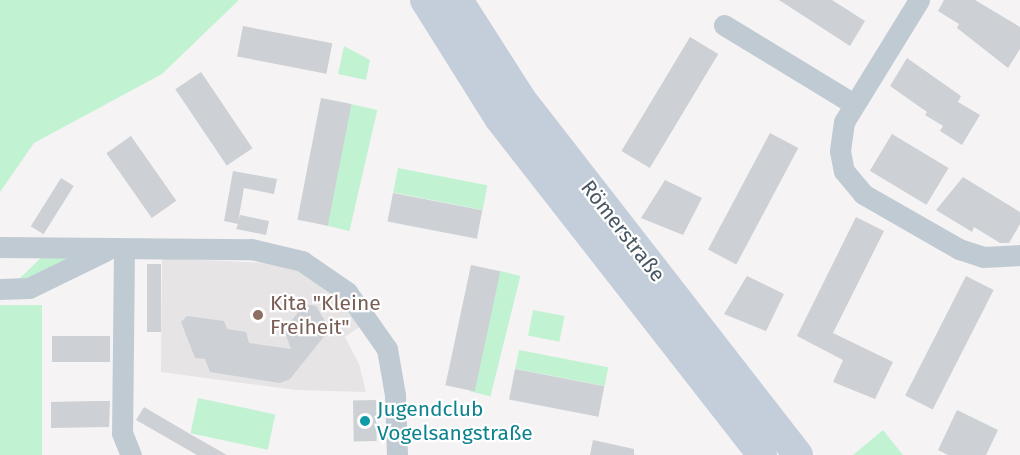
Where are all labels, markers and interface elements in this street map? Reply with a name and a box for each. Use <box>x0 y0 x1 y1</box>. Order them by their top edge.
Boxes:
street label: Römerstraße <box>576 175 670 287</box>
place label: Kita "Kleine Freiheit" <box>270 290 381 340</box>
marker: Kita "Kleine Freiheit" <box>251 308 265 322</box>
place label: Jugendclub Vogelsangstraße <box>377 396 533 446</box>
marker: Jugendclub Vogelsangstraße <box>358 414 372 428</box>

